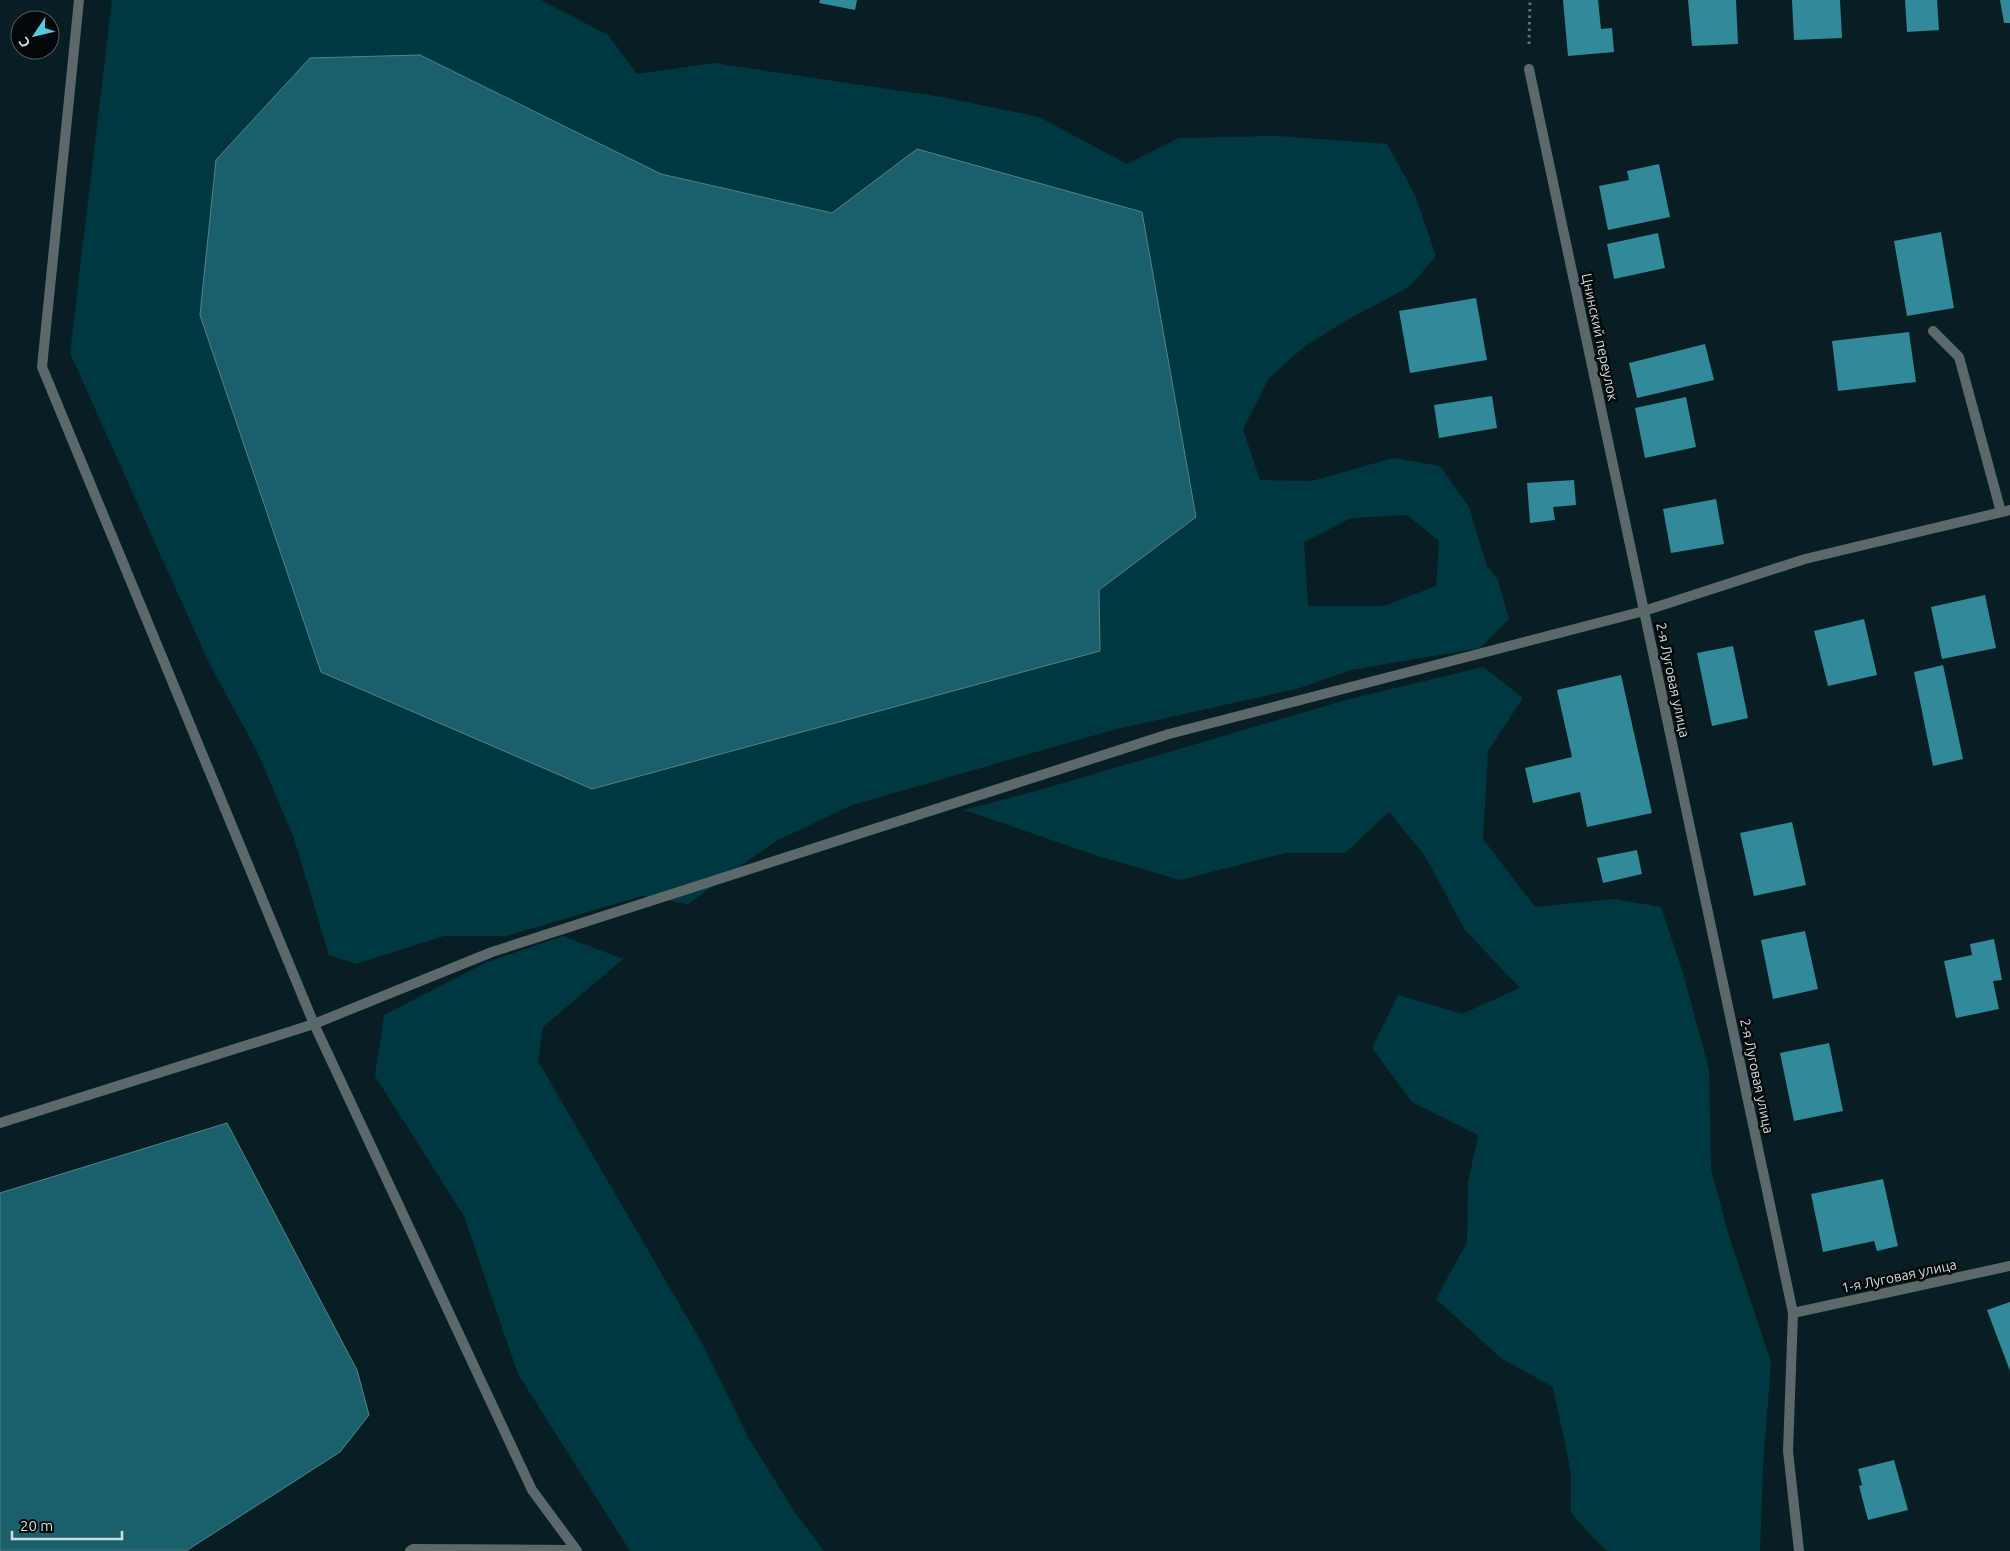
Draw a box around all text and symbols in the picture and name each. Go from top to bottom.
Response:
north arrow [10,10,60,60]
text: С [15,34,33,51]
street label: Цнинский переулок [1579,272,1621,402]
street label: 2-я Луговая улица [1653,621,1693,739]
street label: 2-я Луговая улица [1737,1017,1777,1135]
street label: 1-я Луговая улица [1840,1256,1958,1296]
scale bar [12,1508,122,1540]
text: 20 m [20,1517,53,1534]

